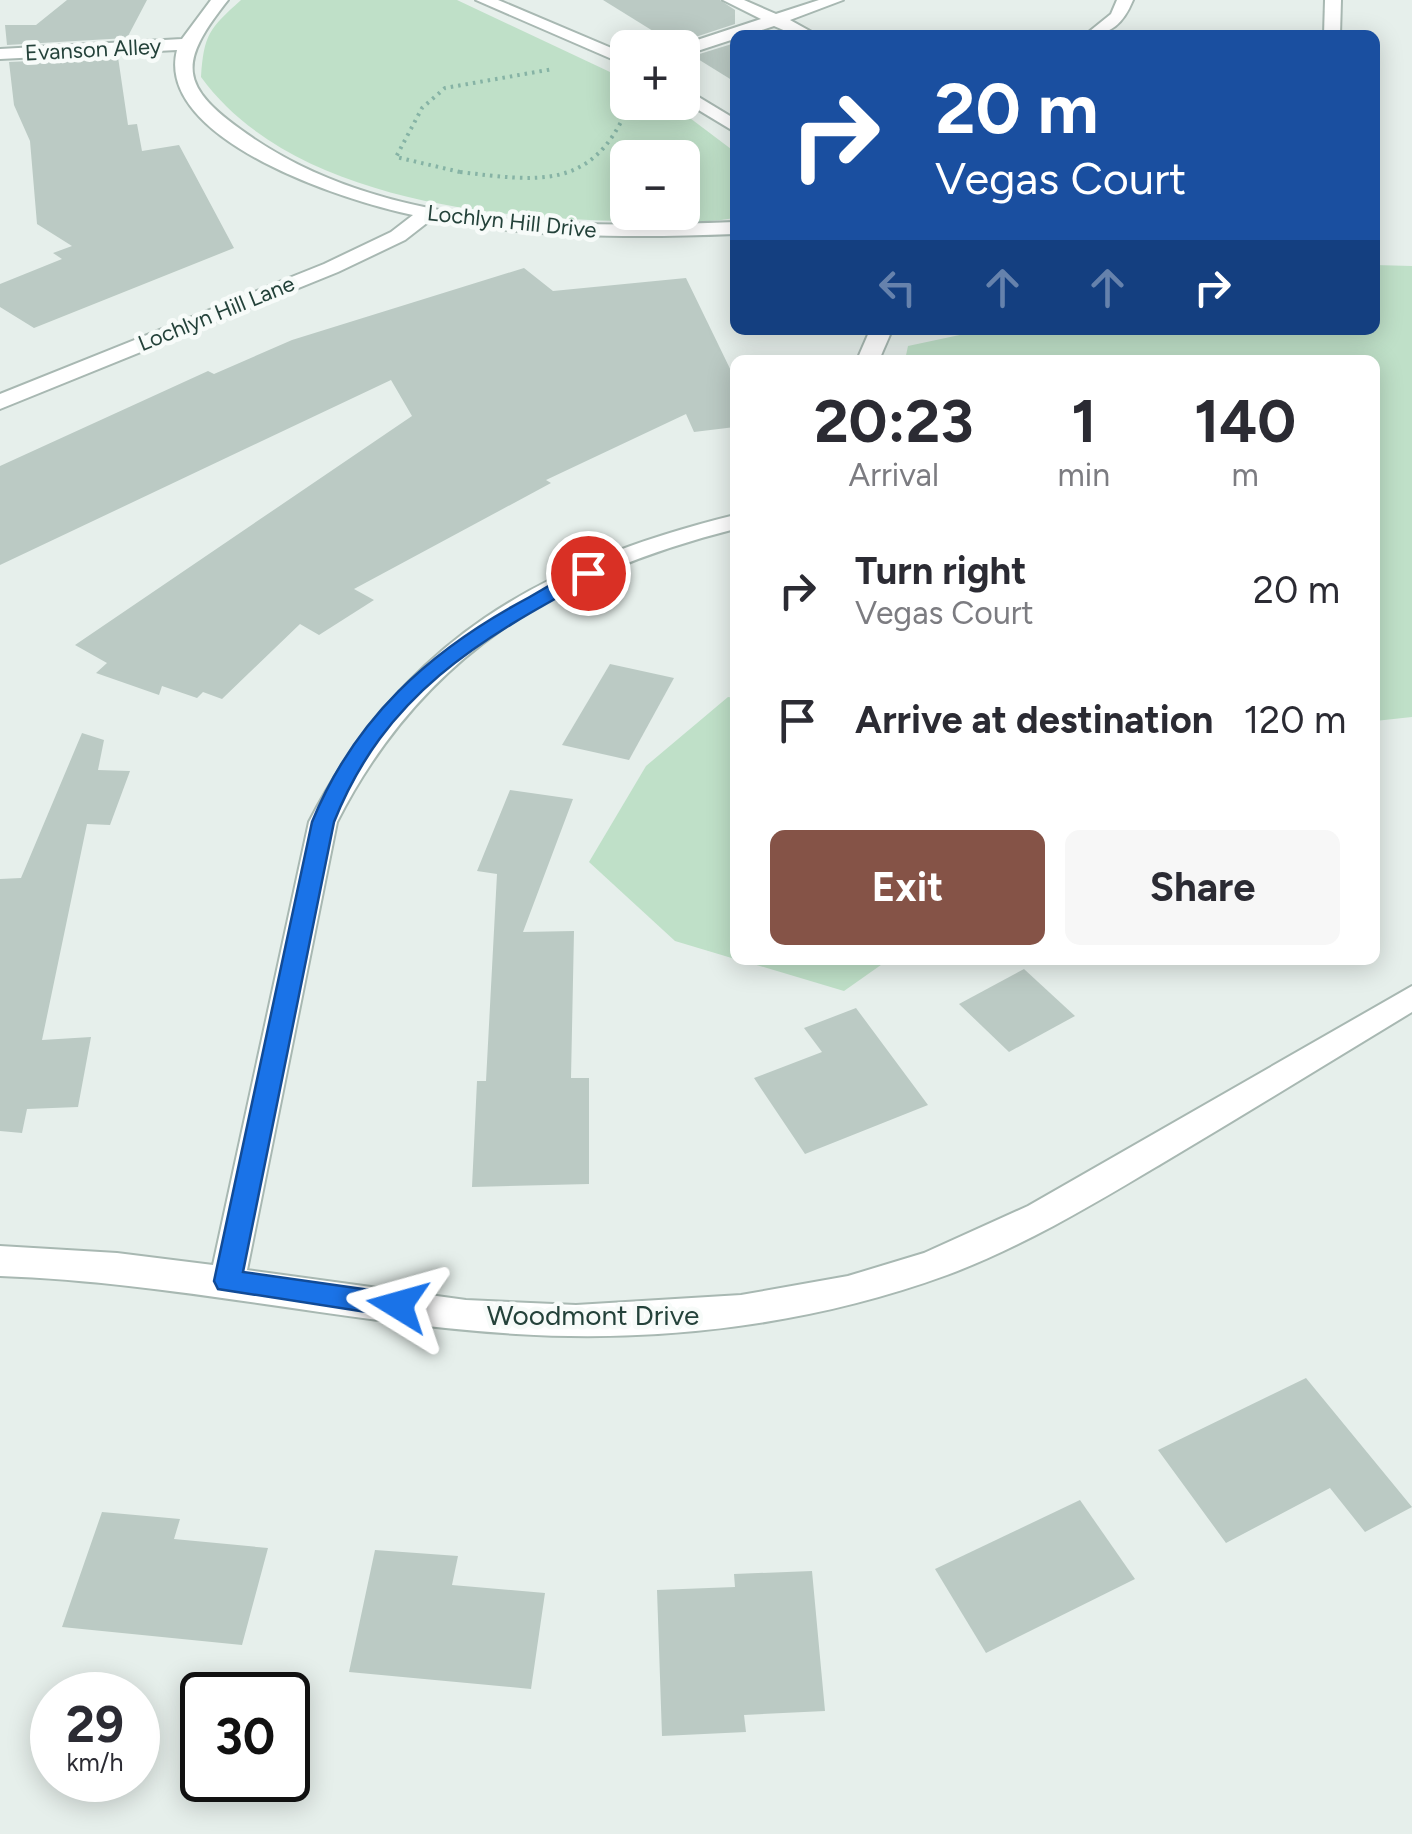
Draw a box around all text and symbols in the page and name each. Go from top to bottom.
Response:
map controls [610,30,700,230]
button: + [610,30,700,120]
street label: Evanson Alley [24,32,162,67]
text: 20 m [935,66,1099,151]
icon: right [770,70,900,200]
button: − [610,140,700,230]
text: Vegas Court [935,151,1186,205]
street label: Lochlyn Hill Drive [426,199,598,244]
icon: left [870,260,925,315]
icon: ahead [975,260,1030,315]
icon: ahead [1080,260,1135,315]
icon: right [1185,260,1240,315]
street label: Lochlyn Hill Lane [134,270,298,357]
text: 20:23 [814,385,974,457]
text: 1 [1071,385,1096,457]
text: 140 [1194,385,1296,457]
text: Arrival [849,456,939,494]
text: min [1058,456,1110,494]
text: m [1231,456,1259,494]
pin [546,531,631,616]
icon: arrive [561,546,616,601]
text: Turn right [855,548,1027,594]
icon: right [770,563,825,618]
text: 20 m [1253,567,1340,613]
text: Vegas Court [855,594,1034,632]
icon: arrive [770,693,825,748]
text: Arrive at destination [855,697,1213,743]
text: 120 m [1243,697,1346,743]
button: Exit [770,830,1045,945]
button: Share [1065,830,1340,945]
position arrow [346,1253,450,1357]
street label: Woodmont Drive [487,1298,699,1332]
speed limit sign: 30 [180,1672,310,1802]
text: 29 [66,1694,124,1755]
text: km/h [66,1747,124,1777]

